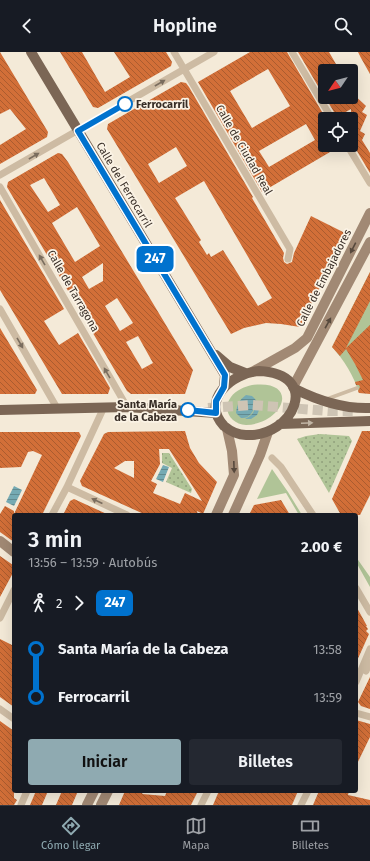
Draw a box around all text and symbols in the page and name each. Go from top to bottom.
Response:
icon: back [16,15,38,37]
text: Hopline [153,15,217,37]
icon: search [332,15,354,37]
north arrow [318,64,358,104]
map controls [318,64,358,152]
one-way arrow [154,80,166,87]
marker: Ferrocarril [117,96,133,112]
place label: Ferrocarril [136,98,189,111]
street label: Calle de Ciudad Real [213,103,275,197]
button: locate [318,112,358,152]
street label: Calle del Ferrocarril [93,140,155,230]
one-way arrow [28,152,40,159]
street label: Calle de Embajadores [294,227,354,329]
one-way arrow [349,242,356,254]
line badge: 247 [132,246,178,272]
street label: Calle de Tarragona [44,248,102,334]
text: 247 [145,250,165,267]
one-way arrow [39,254,46,266]
one-way arrow [324,317,331,329]
one-way arrow [16,337,23,349]
one-way arrow [104,367,111,379]
place label: Santa María de la Cabeza [114,398,177,424]
marker: Santa María de la Cabeza [180,402,196,418]
one-way arrow [301,419,313,426]
one-way arrow [231,461,237,474]
one-way arrow [91,498,103,504]
text: 3 min [28,526,82,553]
text: 2.00 € [301,538,342,556]
text: 13:56 – 13:59 · Autobús [28,555,157,570]
icon: walk [28,592,50,614]
icon: forward [68,592,90,614]
text: 247 [104,594,125,611]
text: 2 [56,596,62,611]
text: Santa María de la Cabeza [58,640,229,658]
text: 13:58 [313,642,342,657]
text: Ferrocarril [58,688,129,706]
text: 13:59 [314,690,342,705]
button: Iniciar [28,739,181,785]
button: Billetes [189,739,342,785]
tab: Cómo llegar [41,815,100,852]
tab: Mapa [183,815,210,852]
tab: Billetes [292,815,329,852]

